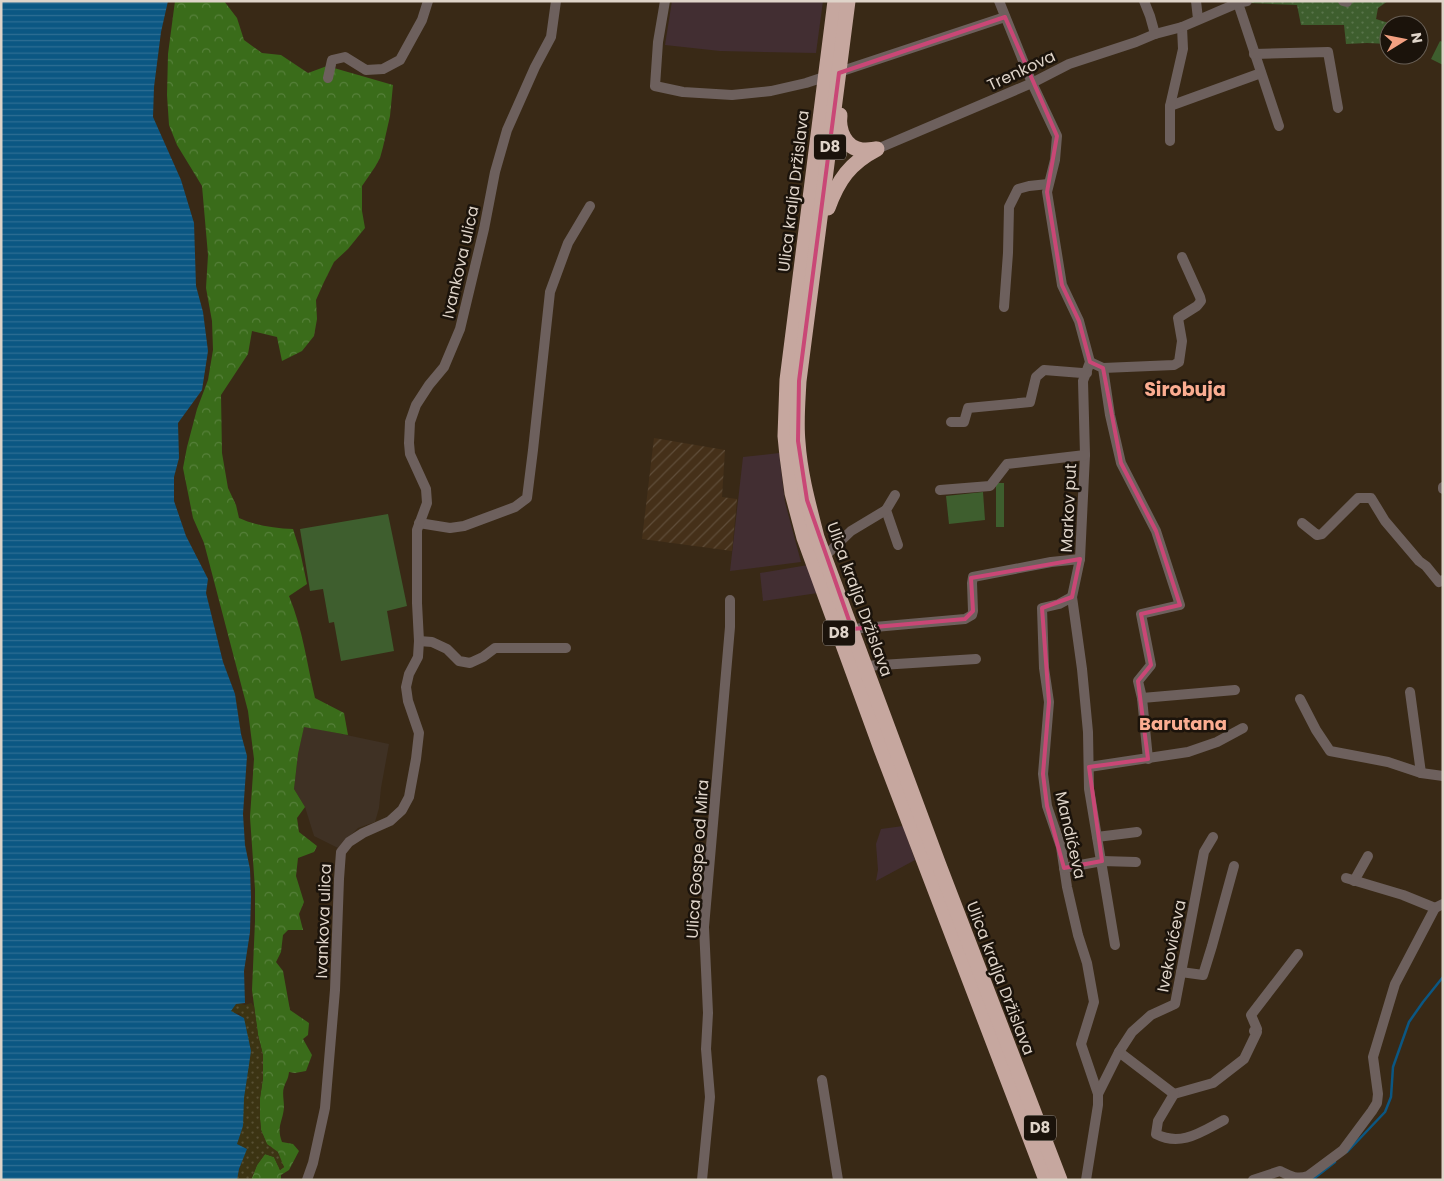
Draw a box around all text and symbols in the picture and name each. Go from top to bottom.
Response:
north arrow [1379,15,1429,65]
text: N [1406,31,1428,45]
street label: Trenkova [983,45,1059,96]
street label: Ulica kralja Držislava [772,109,815,273]
road number: D8 [814,134,846,160]
street label: Ivankova ulica [436,203,485,321]
district label: Sirobuja [1144,376,1226,403]
street label: Markov put [1055,463,1082,553]
street label: Ulica kralja Držislava [821,519,898,680]
road number: D8 [823,620,855,646]
district label: Barutana [1139,711,1227,736]
street label: Ulica Gospe od Mira [680,779,715,939]
street label: Mandićeva [1049,789,1092,881]
street label: Ivankova ulica [310,863,337,979]
street label: Ulica kralja Držislava [961,898,1040,1058]
street label: Ivekovićeva [1151,898,1192,994]
road number: D8 [1024,1116,1056,1140]

